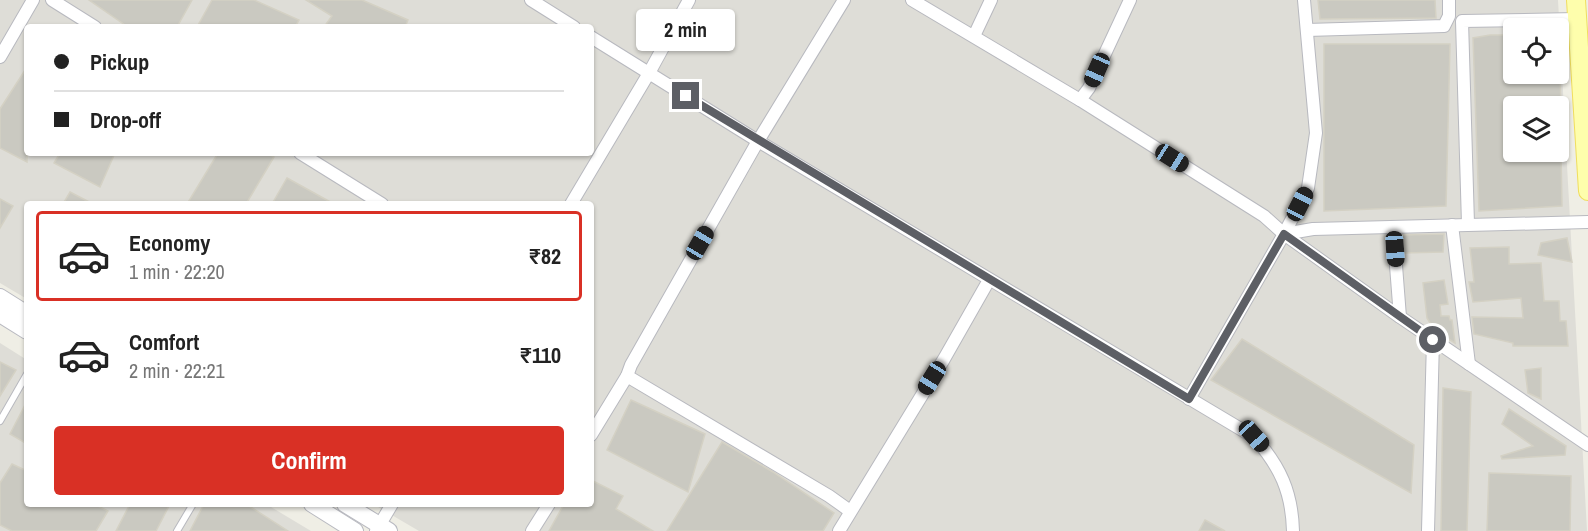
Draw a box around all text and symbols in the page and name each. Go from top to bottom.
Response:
callout: 2 min [636,9,736,51]
text: 2 min [664,16,707,43]
map controls [1503,18,1569,162]
button: locate [1503,18,1569,84]
text: Pickup [90,47,149,77]
car [1081,50,1113,90]
route end [672,82,699,109]
button: layers [1503,96,1569,162]
text: Drop-off [90,105,161,135]
car [1152,141,1192,175]
car [1284,184,1316,224]
car [683,223,717,263]
text: Economy [129,228,210,258]
icon: car [57,229,111,283]
car [1385,230,1405,268]
text: ₹82 [528,241,561,271]
text: 1 min · 22:20 [129,258,225,285]
route start [1419,326,1446,353]
text: Comfort [129,327,199,357]
icon: car [57,328,111,382]
text: ₹110 [519,340,561,370]
text: 2 min · 22:21 [129,357,225,384]
car [915,358,949,398]
car [1235,417,1273,455]
button: Confirm [54,426,564,495]

